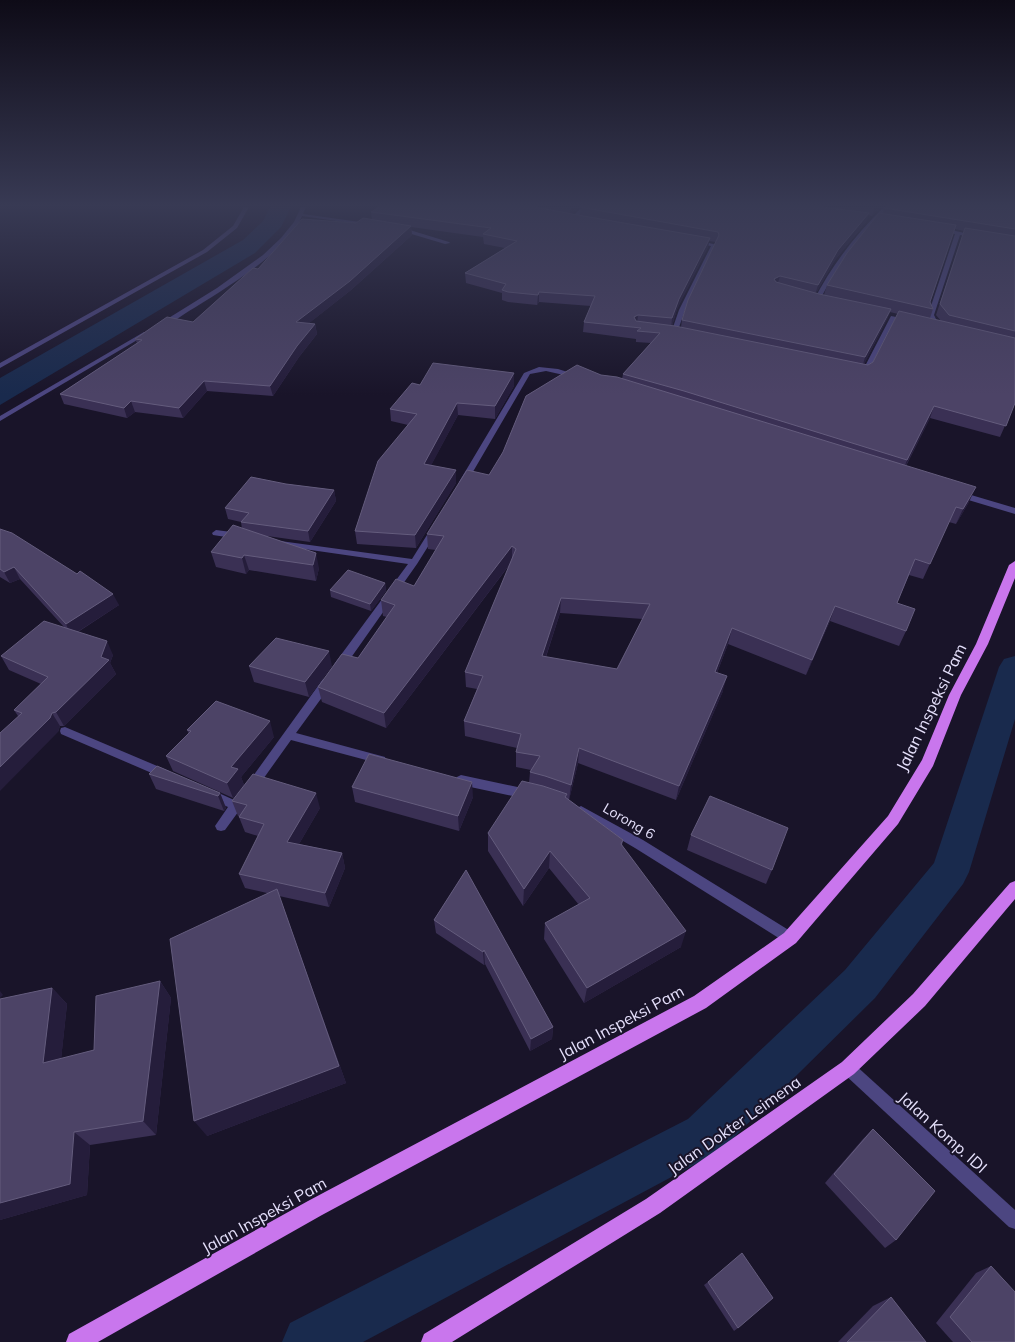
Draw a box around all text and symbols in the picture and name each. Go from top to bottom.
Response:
street label: Jalan Inspeksi Pam [891,640,971,774]
street label: Lorong 6 [600,799,658,843]
street label: Jalan Inspeksi Pam [555,980,687,1064]
street label: Jalan Dokter Leimena [664,1071,804,1179]
street label: Jalan Komp. IDI [895,1087,991,1177]
street label: Jalan Inspeksi Pam [198,1172,330,1258]

